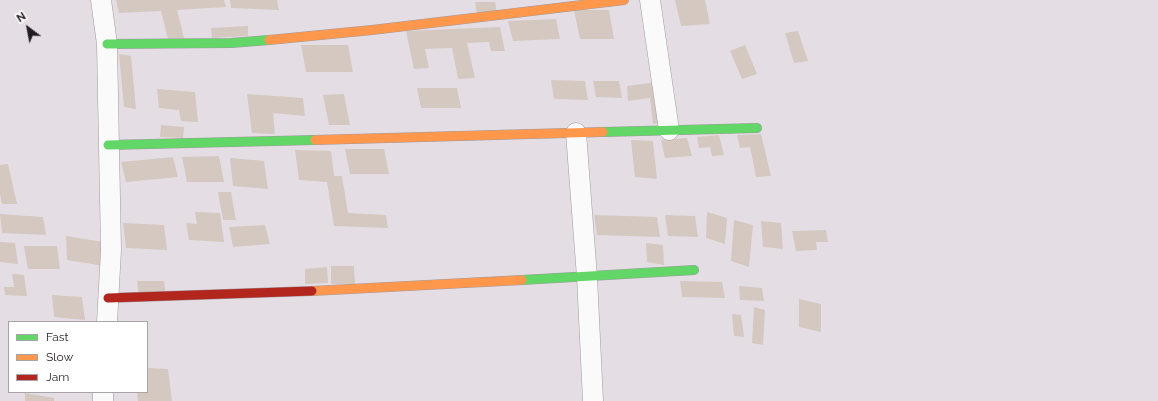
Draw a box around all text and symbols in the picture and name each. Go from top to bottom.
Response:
north arrow [8,8,48,48]
text: N [14,10,28,25]
legend [8,321,148,393]
text: Fast [46,330,69,344]
text: Slow [46,350,73,364]
text: Jam [46,370,69,384]

